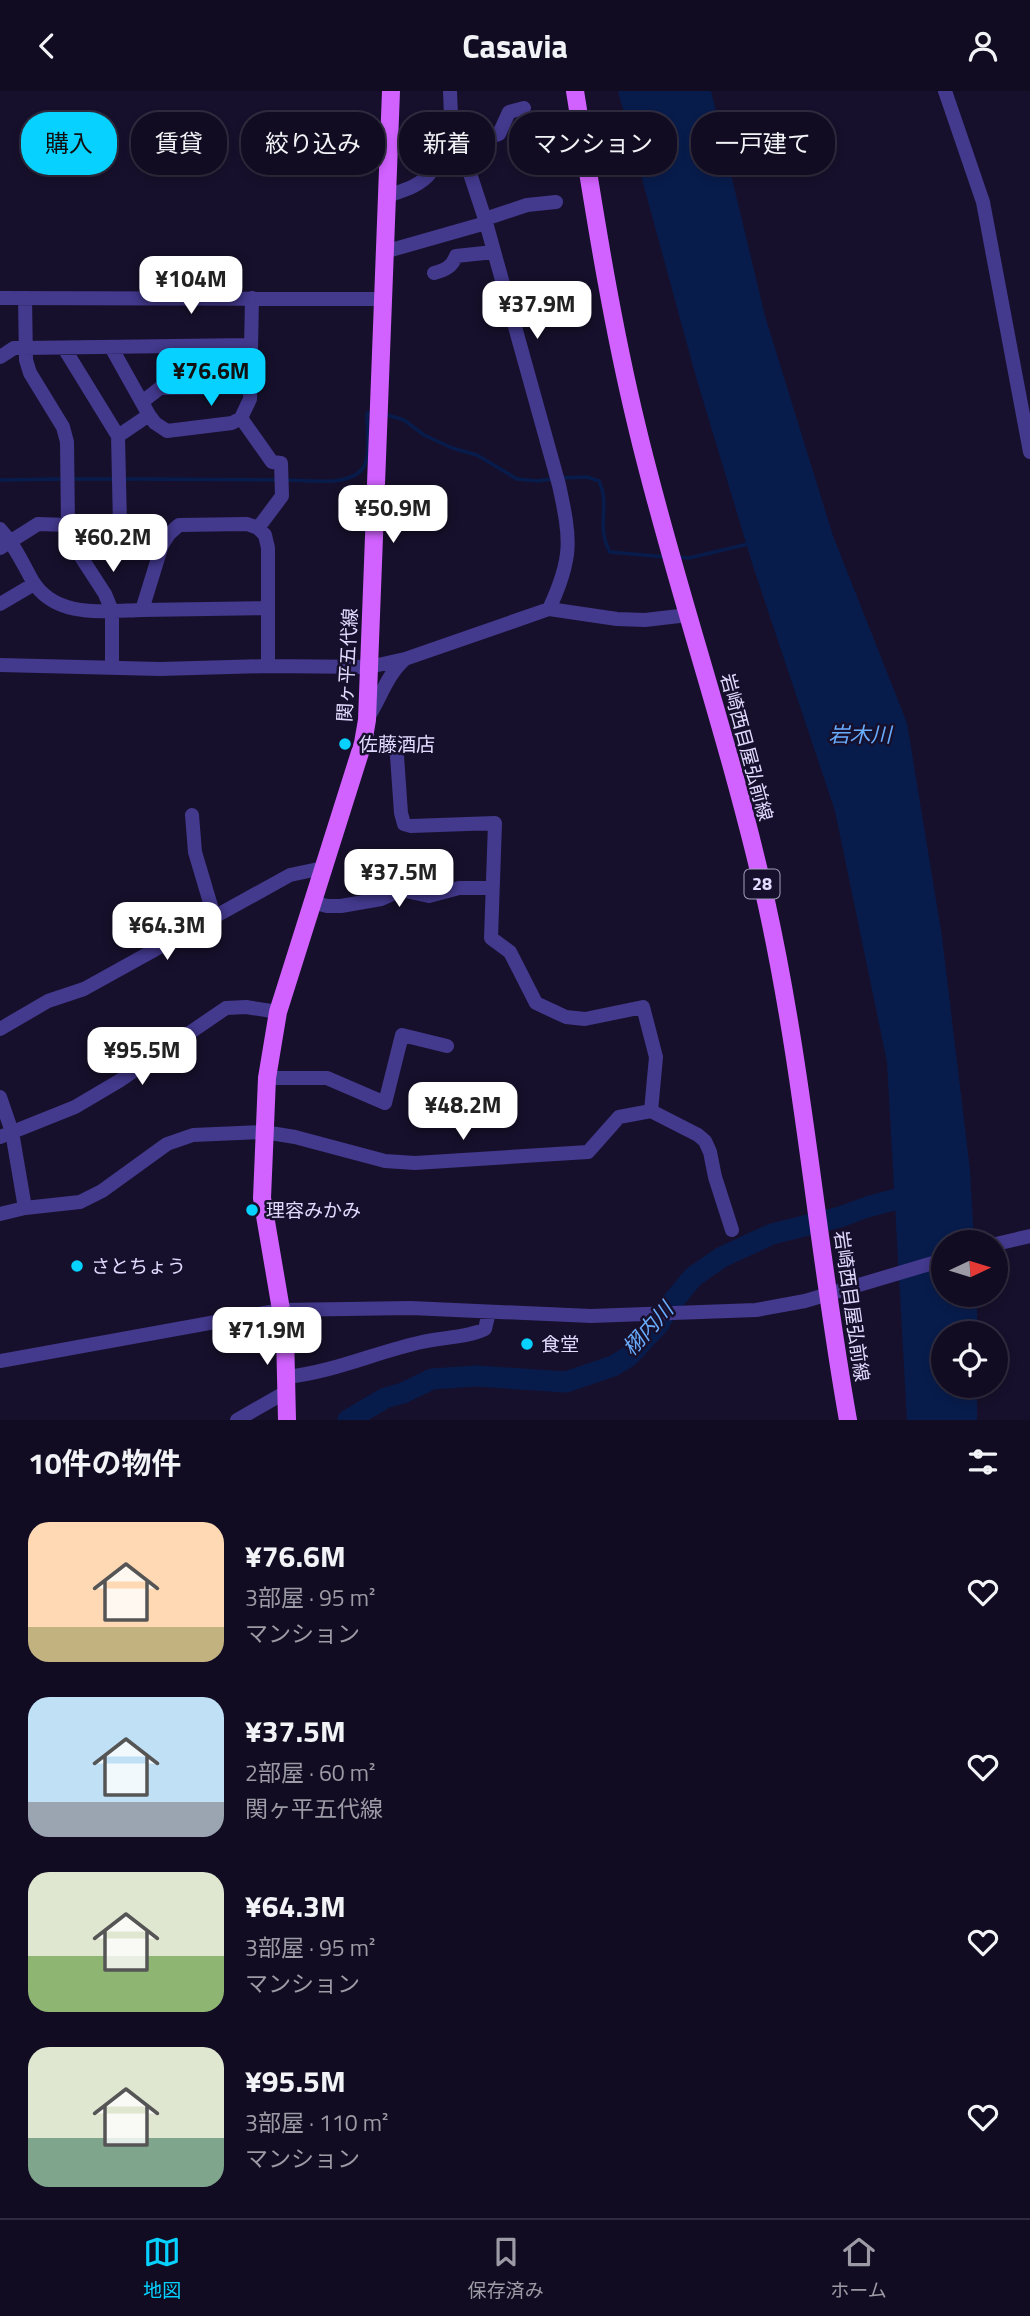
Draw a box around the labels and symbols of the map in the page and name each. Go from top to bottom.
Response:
pin: ¥104M [142,257,240,316]
pin: ¥37.9M [480,281,594,341]
pin: ¥76.6M [154,349,268,408]
pin: ¥50.9M [336,485,450,545]
pin: ¥60.2M [56,515,170,574]
street label: 関ヶ平五代線 [329,607,364,723]
street label: 岩崎西目屋弘前線 [714,670,781,824]
water label: 岩木川 [829,718,893,750]
place label: 佐藤酒店 [359,729,435,758]
marker: 佐藤酒店 [337,736,353,752]
pin: ¥37.5M [342,849,456,909]
road number: 28 [744,869,780,899]
pin: ¥64.3M [110,903,224,962]
pin: ¥95.5M [85,1027,199,1087]
pin: ¥48.2M [406,1083,520,1142]
place label: 理容みかみ [266,1195,361,1224]
marker: 理容みかみ [244,1202,260,1218]
street label: 岩崎西目屋弘前線 [828,1229,877,1383]
north arrow [931,1230,1008,1307]
place label: さとちょう [91,1251,186,1280]
marker: さとちょう [69,1258,85,1274]
water label: 栩内川 [614,1293,682,1362]
pin: ¥71.9M [210,1307,324,1367]
place label: 食堂 [541,1329,579,1358]
marker: 食堂 [519,1336,535,1352]

